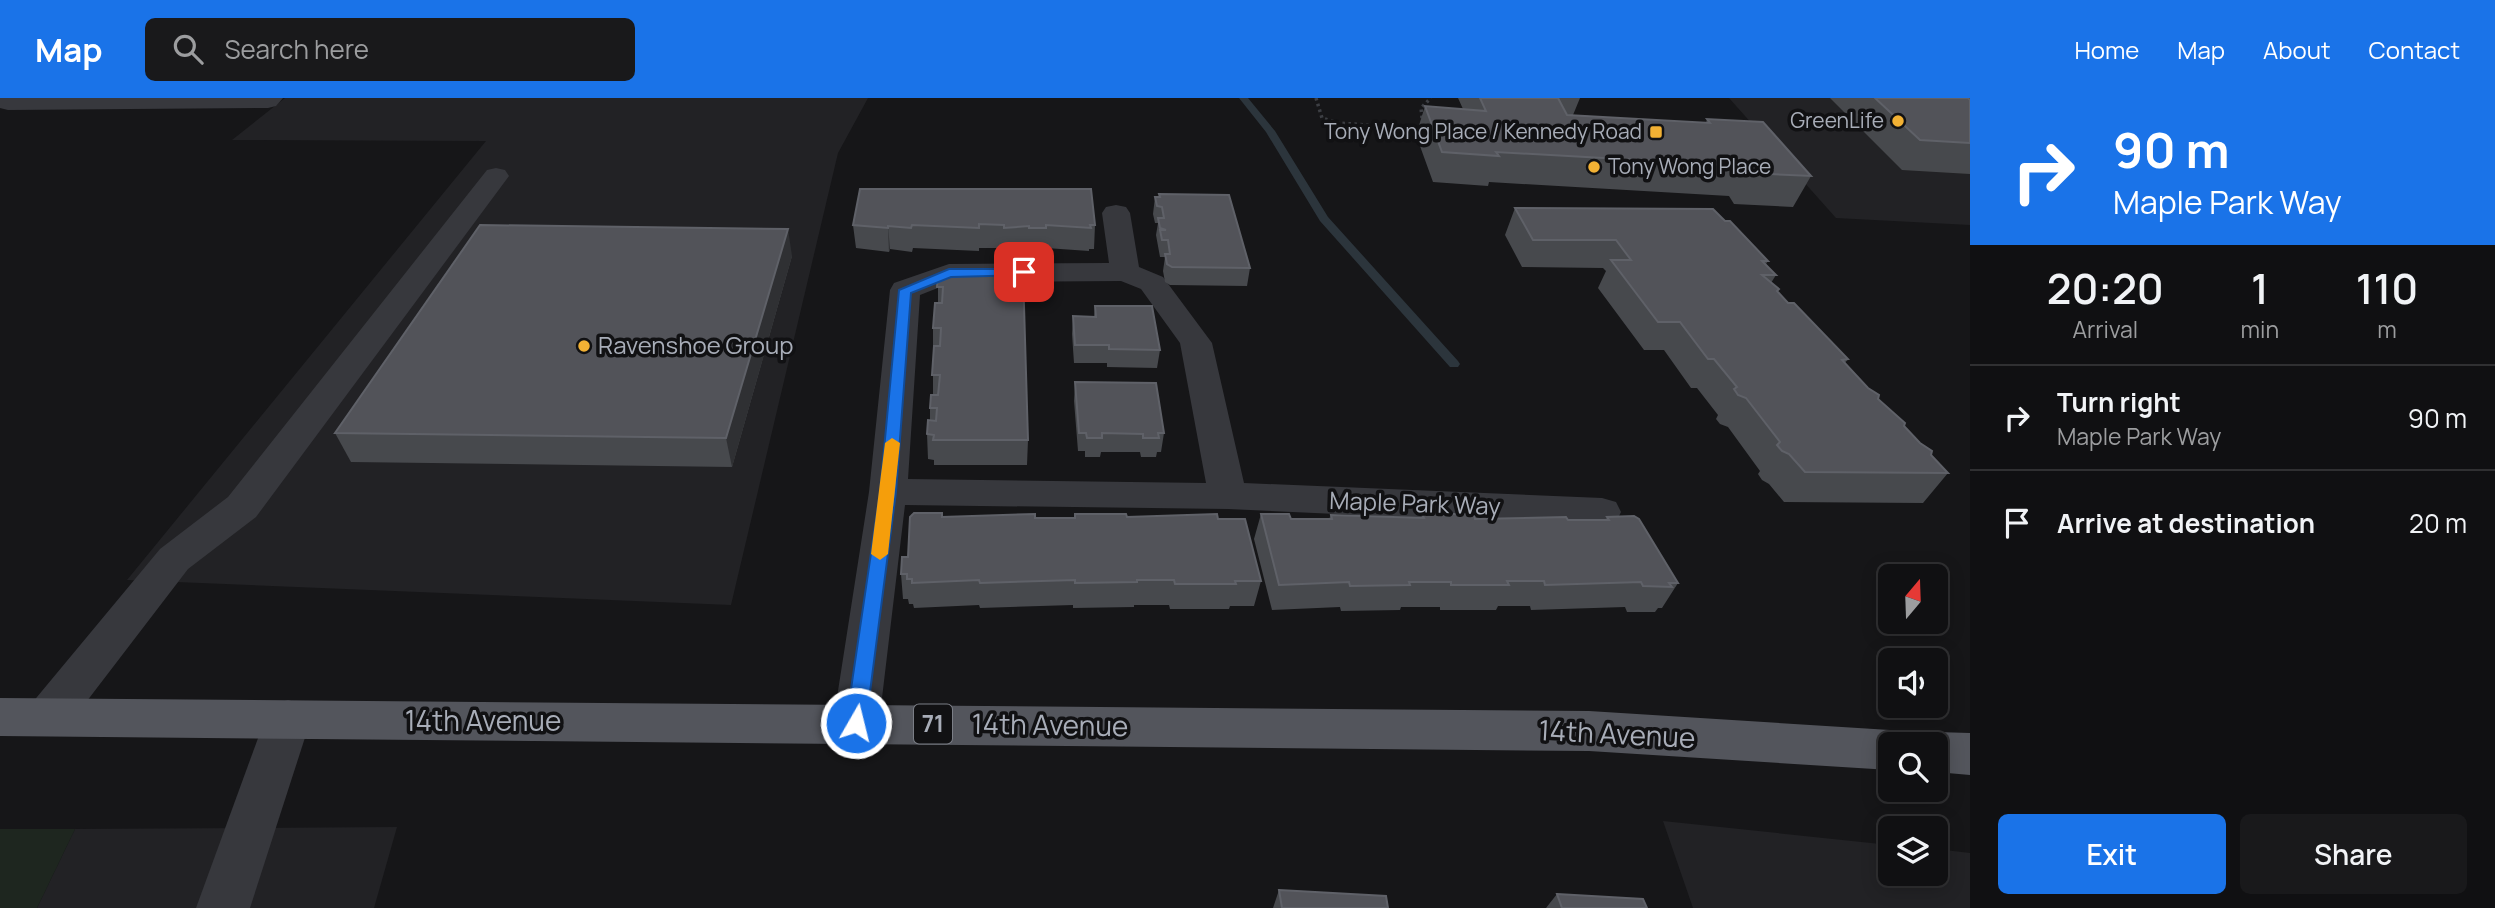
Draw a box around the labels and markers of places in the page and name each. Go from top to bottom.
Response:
place label: GreenLife [1790,106,1884,134]
marker: GreenLife [1890,113,1906,129]
place label: Tony Wong Place / Kennedy Road [1324,117,1642,145]
marker: Tony Wong Place / Kennedy Road [1648,124,1664,140]
place label: Tony Wong Place [1608,152,1771,180]
marker: Tony Wong Place [1586,159,1602,175]
pin [994,242,1054,302]
place label: Ravenshoe Group [598,328,794,361]
marker: Ravenshoe Group [576,338,592,354]

